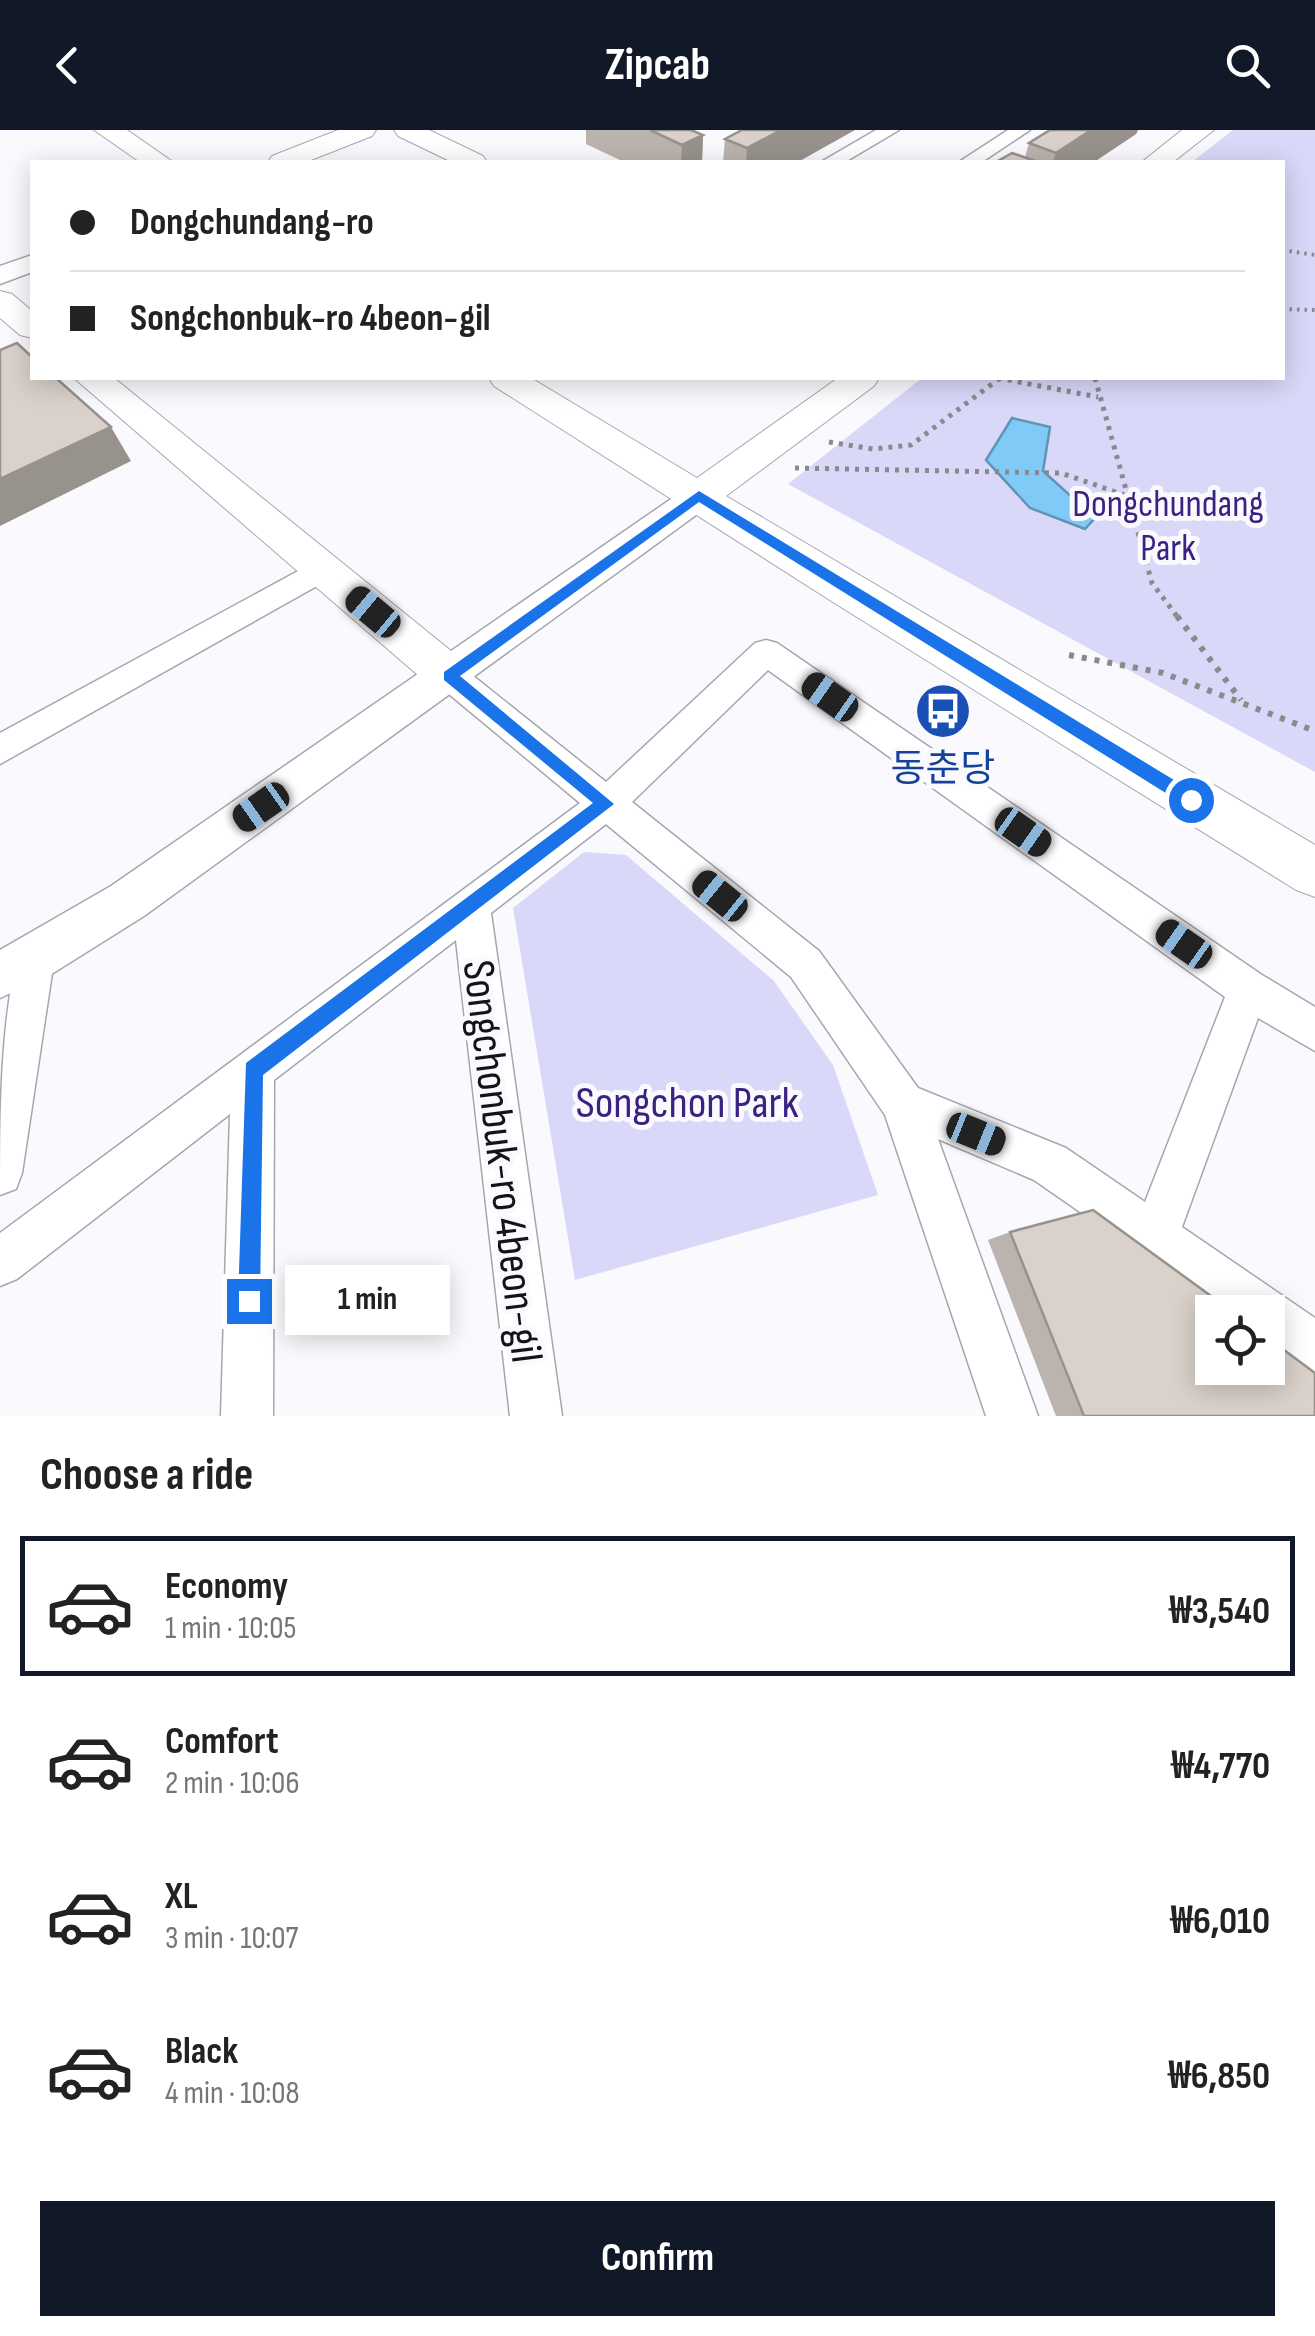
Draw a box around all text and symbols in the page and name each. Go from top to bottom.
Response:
icon: back [40,38,95,93]
text: Zipcab [605,38,710,93]
icon: search [1220,38,1275,93]
text: Dongchundang-ro [130,200,374,245]
text: Songchonbuk-ro 4beon-gil [130,296,491,341]
park label: Dongchundang Park [1072,482,1264,571]
car [340,581,406,643]
car [797,668,863,726]
bus stop icon: 동춘당 [913,681,973,741]
place label: 동춘당 [891,747,995,792]
car [228,778,294,836]
route start [1169,778,1214,823]
car [990,803,1056,861]
car [687,865,753,927]
car [1151,915,1217,973]
street label: Songchonbuk-ro 4beon-gil [450,957,553,1366]
park label: Songchon Park [575,1076,799,1131]
car [943,1109,1009,1159]
callout: 1 min [284,1266,449,1336]
route end [227,1279,272,1324]
text: 1 min [338,1280,397,1319]
map controls [1195,1295,1285,1385]
button: locate [1195,1295,1285,1385]
text: Choose a ride [40,1448,253,1503]
icon: car [45,1561,135,1651]
text: Economy [165,1564,288,1609]
text: ₩3,540 [1169,1589,1270,1634]
text: 1 min · 10:05 [165,1609,296,1648]
icon: car [45,1716,135,1806]
text: Comfort [165,1719,279,1764]
text: ₩4,770 [1171,1744,1270,1789]
text: 2 min · 10:06 [165,1764,299,1803]
icon: car [45,1871,135,1961]
text: XL [165,1874,198,1919]
text: ₩6,010 [1170,1899,1270,1944]
text: 3 min · 10:07 [165,1919,298,1958]
icon: car [45,2026,135,2116]
text: Black [165,2029,238,2074]
text: ₩6,850 [1168,2054,1270,2099]
text: 4 min · 10:08 [165,2074,300,2113]
button: Confirm [40,2201,1275,2316]

